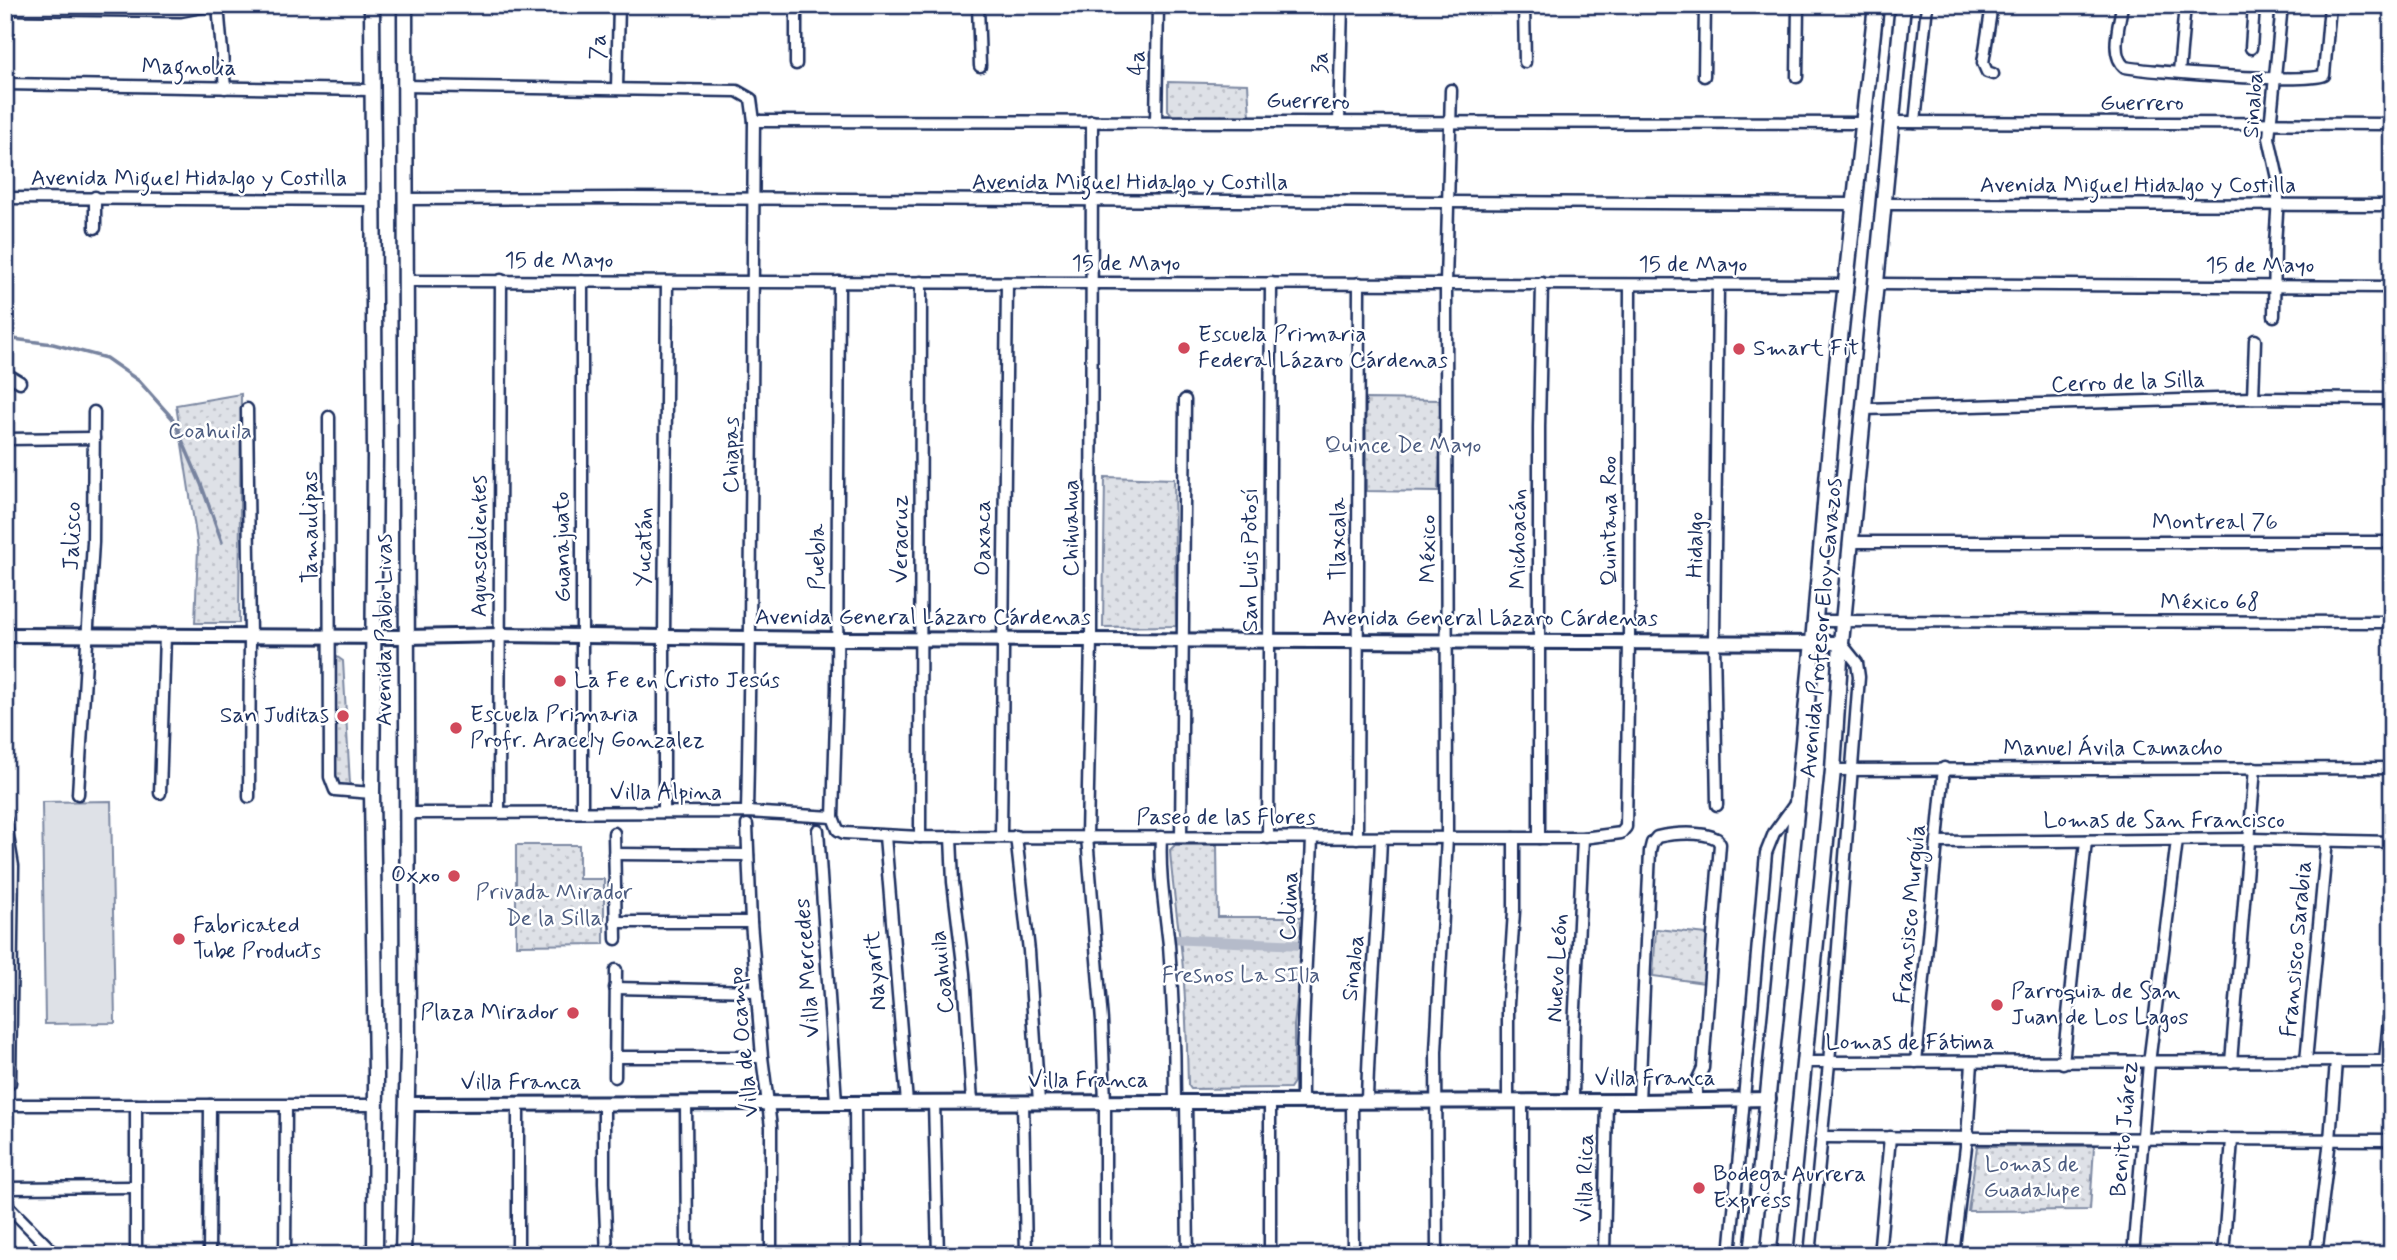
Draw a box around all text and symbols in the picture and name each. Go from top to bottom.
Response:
street label: 7a [584,34,614,60]
street label: 4a [1123,50,1153,76]
street label: Magnolia [141,52,237,86]
street label: 3a [1306,52,1336,74]
street label: Sinaloa [2237,71,2271,139]
street label: Guerrero [1266,86,1350,118]
street label: Guerrero [2100,89,2184,119]
street label: Avenida Miguel Hidalgo y Costilla [31,164,347,196]
street label: Avenida Miguel Hidalgo y Costilla [972,168,1288,200]
street label: Avenida Miguel Hidalgo y Costilla [1980,171,2296,203]
street label: 15 de Mayo [505,246,614,276]
street label: 15 de Mayo [1072,249,1181,279]
street label: 15 de Mayo [1639,250,1748,280]
street label: 15 de Mayo [2206,251,2315,281]
place label: Escuela Primaria Federal Lázaro Cárdenas [1198,320,1448,376]
place label: Smart Fit [1753,334,1859,364]
marker: Escuela Primaria Federal Lázaro Cárdenas [1176,340,1192,356]
marker: Smart Fit [1731,341,1747,357]
street label: Cerro de la Silla [2050,365,2206,401]
park label: Coahuila [168,417,252,447]
street label: Chiapas [717,417,747,493]
park label: Quince De Mayo [1325,431,1482,461]
street label: Quintana Roo [1595,456,1625,586]
street label: Tamaulipas [296,471,326,583]
street label: Aguascalientes [465,475,495,617]
street label: Avenida Profesor Eloy Cavazos [1794,477,1850,779]
street label: Chihuahua [1057,479,1087,577]
street label: San Luis Potosí [1236,488,1266,632]
street label: Michoacán [1504,489,1534,589]
street label: Guanajuato [547,491,579,603]
street label: Veracruz [886,495,916,583]
street label: Tlaxcala [1324,497,1354,581]
street label: Oaxaca [969,500,999,576]
street label: Jalisco [57,501,89,571]
street label: Yucatán [629,507,661,587]
street label: Montreal 76 [2152,508,2278,538]
street label: Hidalgo [1680,511,1712,579]
street label: México [1414,515,1444,583]
street label: Puebla [803,524,833,590]
street label: Avenida Pablo Livas [370,534,400,726]
street label: México 68 [2160,588,2260,618]
street label: Avenida General Lázaro Cárdenas [755,603,1091,633]
street label: Avenida General Lázaro Cárdenas [1322,604,1658,634]
place label: La Fe en Cristo Jesús [574,666,780,696]
marker: La Fe en Cristo Jesús [552,673,568,689]
place label: Escuela Primaria Profr. Aracely Gonzalez [470,700,705,756]
place label: San Juditas [220,701,329,731]
marker: San Juditas [335,708,351,724]
marker: Escuela Primaria Profr. Aracely Gonzalez [448,720,464,736]
street label: Manuel Ávila Camacho [2003,734,2223,764]
street label: Villa Alpina [610,778,722,808]
street label: Paseo de las Flores [1136,803,1316,833]
street label: Lomas de San Francisco [2043,806,2285,836]
street label: Fransisco Murguía [1888,823,1936,1005]
street label: Fransisco Sarabia [2274,859,2320,1039]
place label: Oxxo [391,861,440,891]
marker: Oxxo [446,868,462,884]
street label: Colima [1274,871,1306,941]
park label: Privada Mirador De la Silla [476,878,633,934]
street label: Villa Mercedes [788,897,828,1039]
place label: Fabricated Tube Products [193,911,321,967]
street label: Nuevo León [1540,913,1576,1023]
street label: Coahuila [924,929,962,1015]
street label: Nayarit [858,930,894,1012]
marker: Fabricated Tube Products [171,931,187,947]
street label: Sinaloa [1336,933,1372,1003]
park label: Fresnos La SIlla [1162,961,1320,991]
street label: Villa de Ocampo [721,965,767,1119]
place label: Parroquia de San Juan de Los Lagos [2011,977,2189,1033]
marker: Parroquia de San Juan de Los Lagos [1989,997,2005,1013]
place label: Plaza Mirador [420,998,559,1028]
marker: Plaza Mirador [565,1005,581,1021]
street label: Lomas de Fátima [1826,1028,1994,1058]
street label: Benito Juárez [2104,1060,2146,1198]
street label: Villa Franca [1594,1064,1716,1094]
street label: Villa Franca [1027,1066,1149,1096]
street label: Villa Franca [460,1068,582,1098]
street label: Villa Rica [1570,1133,1602,1223]
park label: Lomas de Guadalupe [1984,1150,2080,1206]
place label: Bodega Aurrera Express [1713,1160,1866,1216]
marker: Bodega Aurrera Express [1691,1180,1707,1196]

